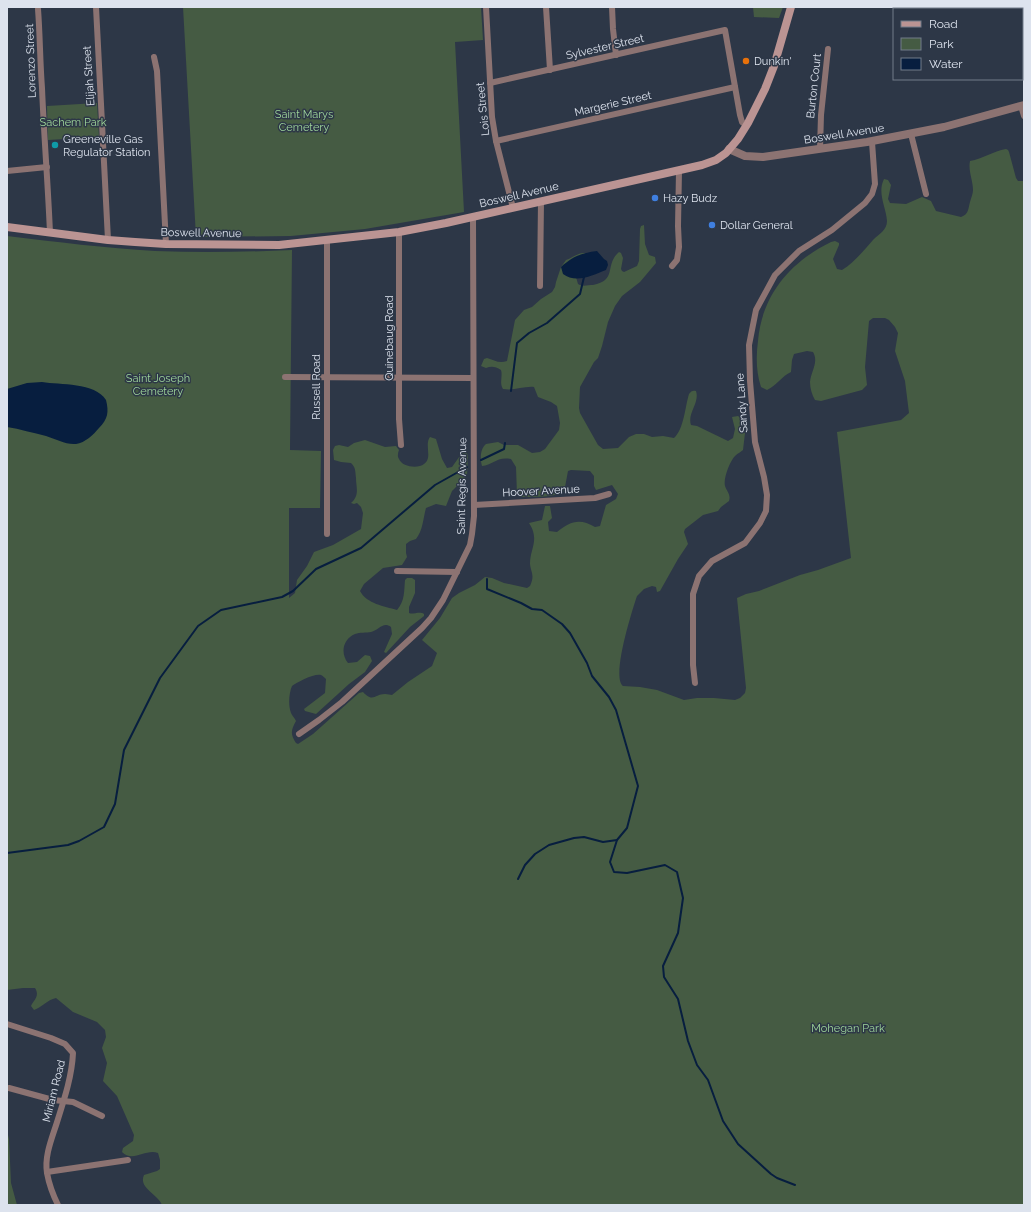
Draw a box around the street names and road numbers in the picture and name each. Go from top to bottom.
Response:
street label: Lorenzo Street [23,23,39,98]
street label: Sylvester Street [565,32,646,62]
street label: Elijah Street [80,45,98,107]
street label: Burton Court [804,53,824,119]
street label: Lois Street [474,81,492,136]
street label: Margerie Street [573,89,653,119]
street label: Boswell Avenue [803,121,886,147]
street label: Boswell Avenue [478,179,560,210]
street label: Boswell Avenue [160,226,242,240]
street label: Quinebaug Road [383,295,396,381]
street label: Russell Road [310,354,323,420]
street label: Sandy Lane [733,372,751,433]
street label: Saint Regis Avenue [455,437,469,535]
street label: Hoover Avenue [502,482,581,500]
street label: Miriam Road [40,1058,68,1123]

